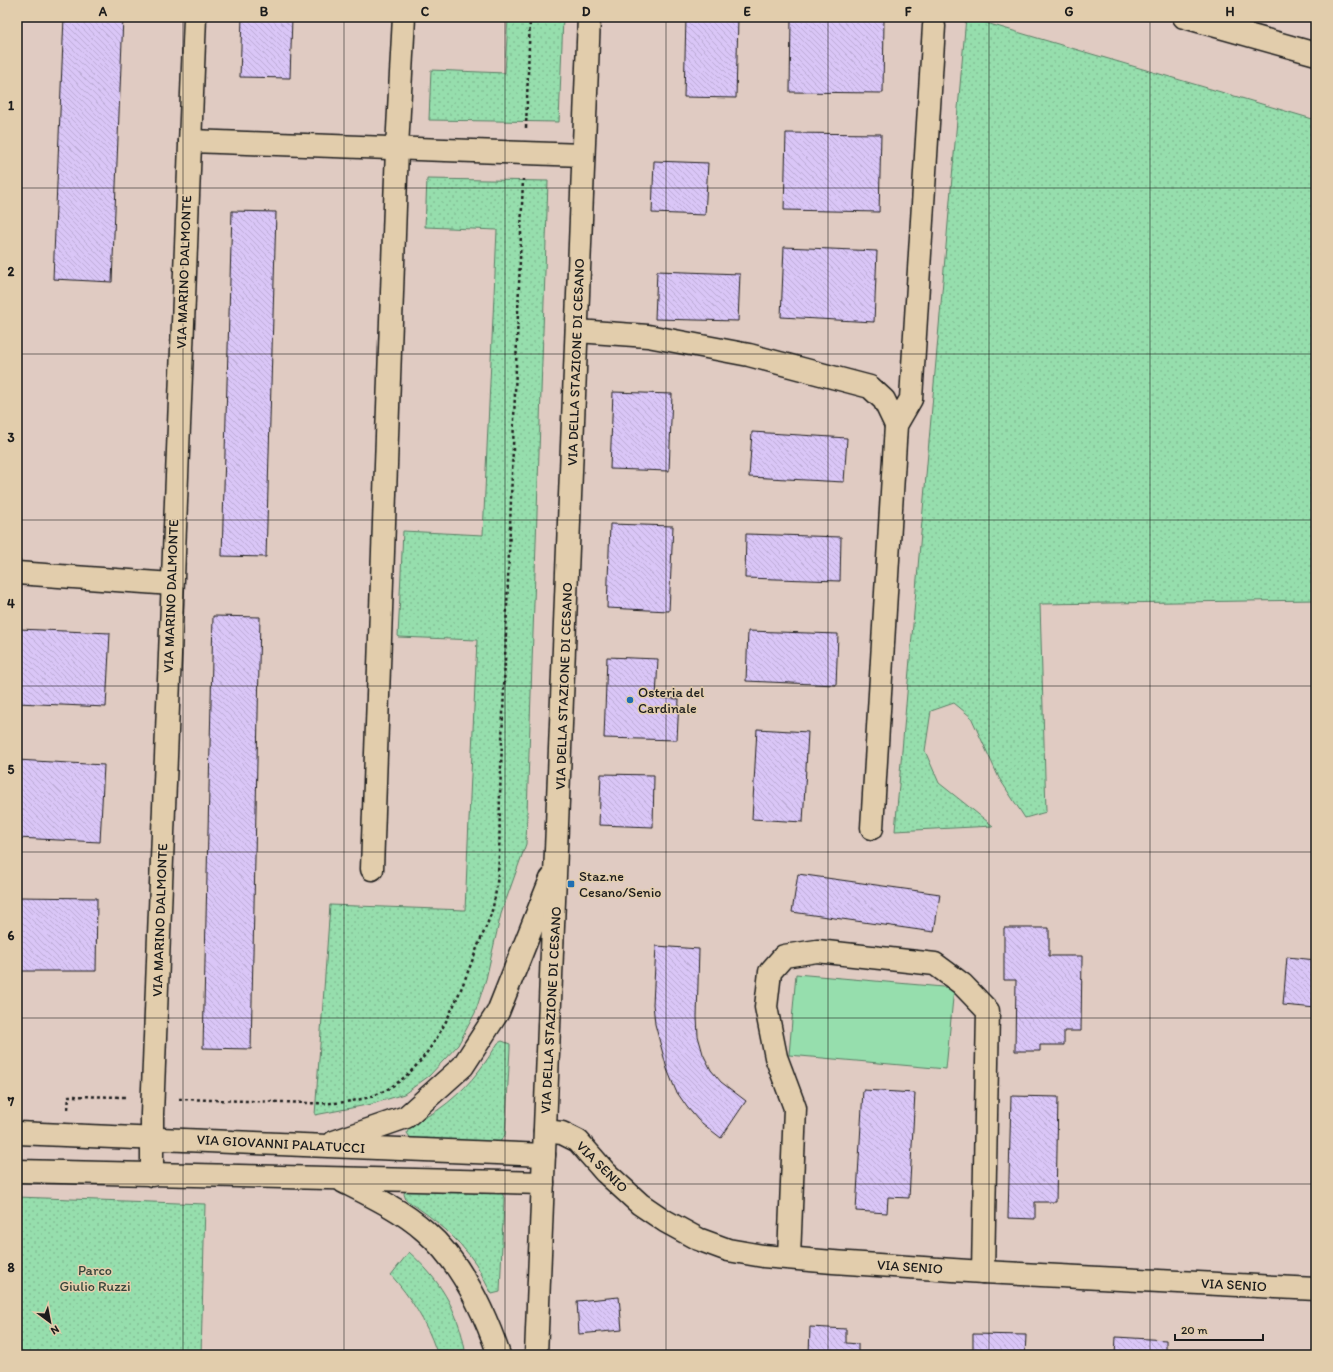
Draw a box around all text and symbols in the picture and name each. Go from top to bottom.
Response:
text: A [98,4,108,19]
text: B [260,4,269,19]
text: C [421,4,430,19]
text: D [582,4,591,19]
text: E [743,4,751,19]
text: F [905,4,912,19]
text: G [1065,4,1074,19]
text: H [1226,4,1235,19]
text: 1 [8,98,14,113]
street label: VIA MARINO DALMONTE [173,195,195,349]
street label: VIA DELLA STAZIONE DI CESANO [564,258,588,466]
text: 2 [8,264,15,279]
text: 3 [7,430,15,445]
street label: VIA MARINO DALMONTE [160,519,182,673]
street label: VIA DELLA STAZIONE DI CESANO [552,582,576,790]
text: 4 [7,596,15,611]
place label: Osteria del Cardinale [638,684,704,717]
marker: Osteria del Cardinale [625,695,635,705]
text: 5 [8,762,15,777]
street label: VIA MARINO DALMONTE [149,843,171,997]
place label: Staz.ne Cesano/Senio [579,868,661,901]
marker: Staz.ne Cesano/Senio [566,879,576,889]
street label: VIA DELLA STAZIONE DI CESANO [537,906,565,1114]
text: 6 [8,928,15,943]
text: 7 [7,1094,15,1109]
street label: VIA GIOVANNI PALATUCCI [196,1131,366,1157]
street label: VIA SENIO [573,1138,631,1196]
street label: VIA SENIO [876,1256,944,1278]
text: 8 [7,1260,15,1275]
park label: Parco Giulio Ruzzi [59,1262,131,1295]
street label: VIA SENIO [1201,1275,1267,1295]
north arrow [30,1302,70,1342]
scale bar [1175,1316,1263,1342]
text: N [48,1323,62,1338]
text: 20 m [1181,1323,1208,1337]

